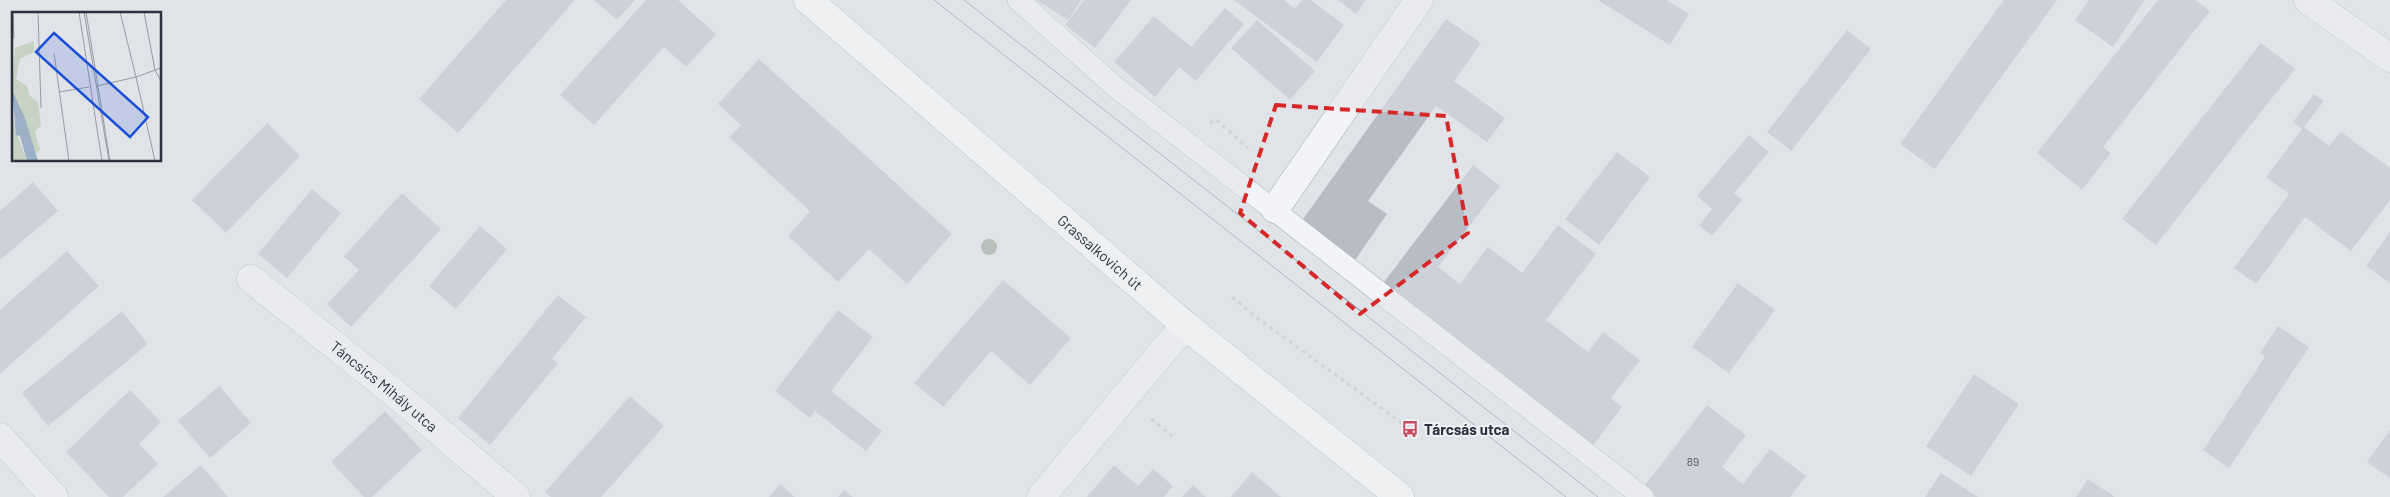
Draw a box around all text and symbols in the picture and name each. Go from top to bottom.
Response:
inset map [12,12,161,161]
street label: Grassalkovich út [1054,211,1146,294]
street label: Táncsics Mihály utca [327,337,442,435]
bus stop icon: Tárcsás utca [1400,419,1420,439]
place label: Tárcsás utca [1424,420,1510,438]
house number: 89 [1687,454,1699,468]

